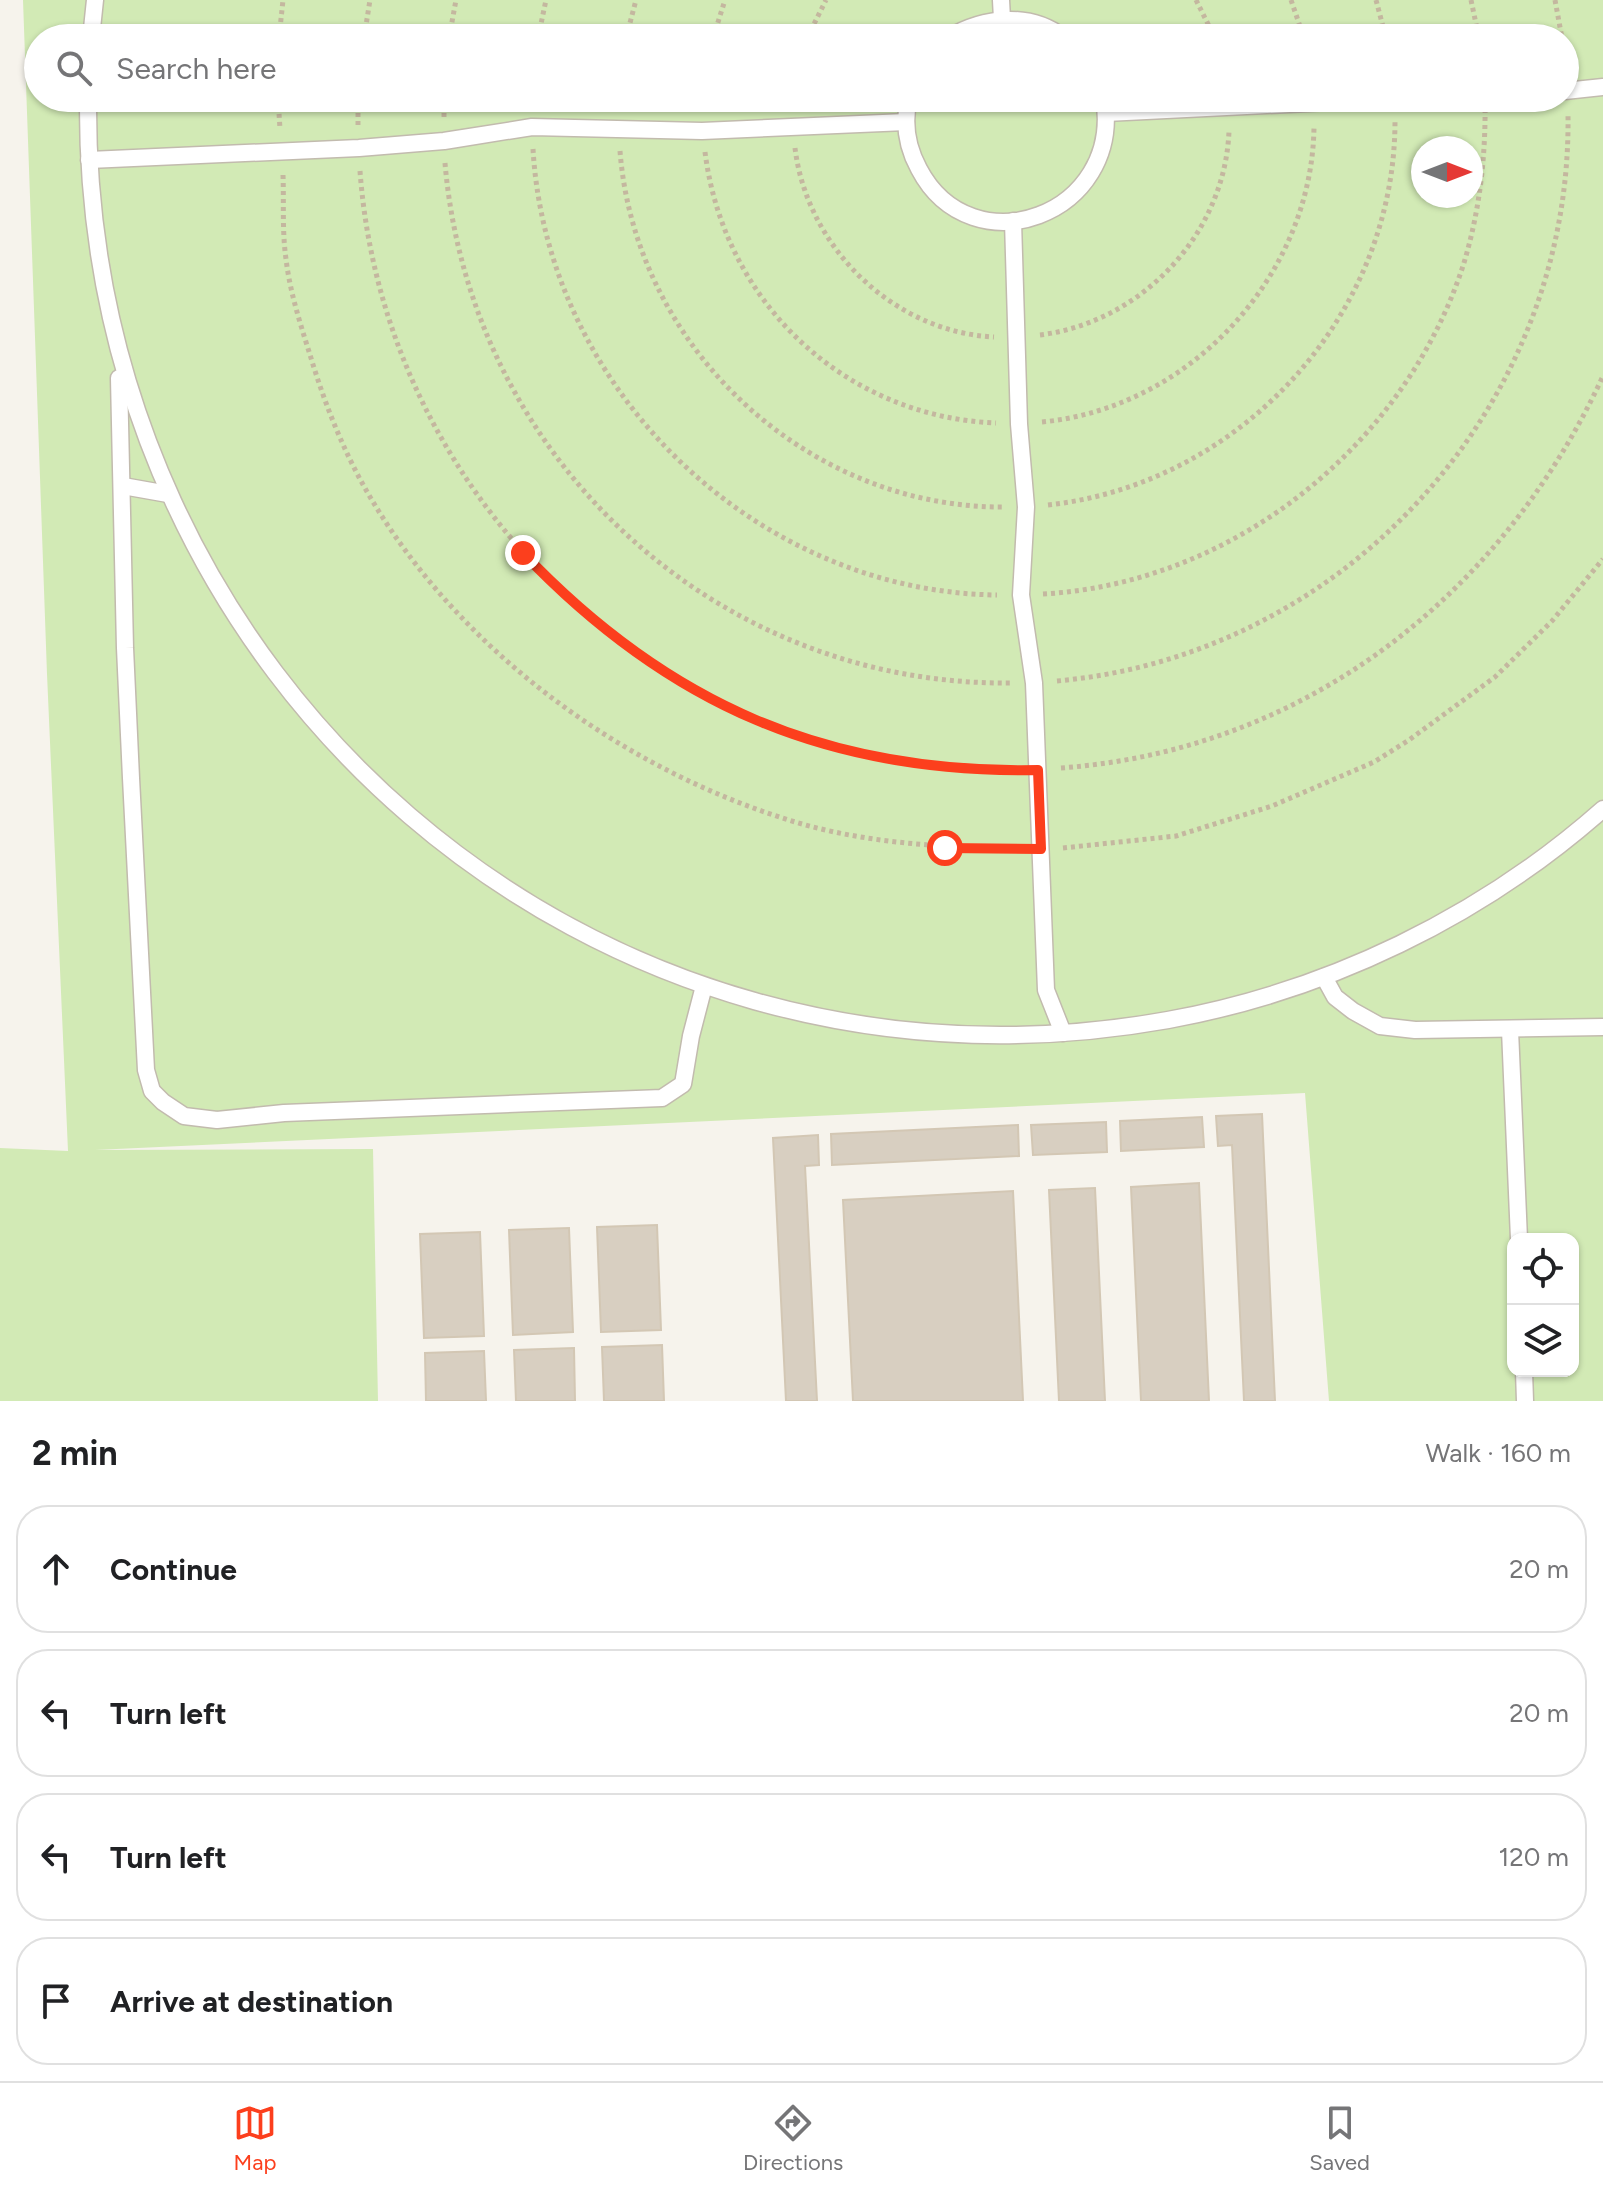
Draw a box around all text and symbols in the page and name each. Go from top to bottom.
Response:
search box [24,24,1579,112]
icon: search [52,46,96,90]
text: Search here [116,50,276,87]
north arrow [1411,136,1483,208]
route end [505,535,541,571]
route start [927,830,963,866]
map controls [1507,1233,1579,1377]
button: locate [1507,1233,1579,1305]
button: layers [1507,1305,1579,1377]
text: 2 min [32,1433,118,1474]
text: Walk · 160 m [1425,1437,1571,1469]
icon: ahead [34,1547,78,1591]
text: Continue [110,1551,237,1588]
text: 20 m [1509,1553,1569,1585]
icon: left [34,1691,78,1735]
text: Turn left [110,1695,227,1732]
text: 20 m [1509,1697,1569,1729]
icon: left [34,1835,78,1879]
text: Turn left [110,1839,227,1876]
text: 120 m [1499,1841,1569,1873]
icon: arrive [34,1979,78,2023]
text: Arrive at destination [110,1983,393,2020]
tab: Map [233,2101,277,2176]
tab: Directions [743,2101,843,2176]
tab: Saved [1309,2101,1370,2176]

